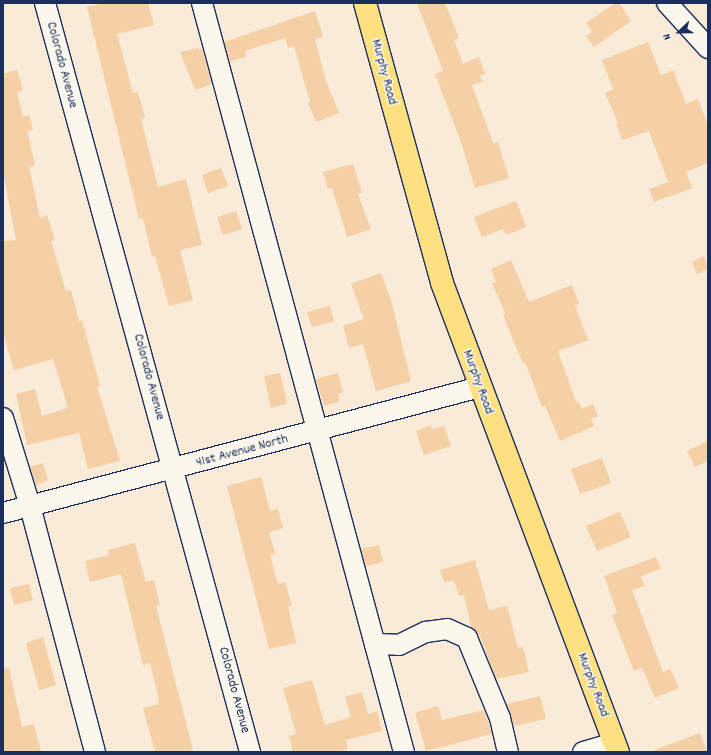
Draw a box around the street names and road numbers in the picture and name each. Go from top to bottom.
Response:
street label: Colorado Avenue [42,20,82,110]
street label: Murphy Road [367,37,401,107]
street label: Colorado Avenue [129,332,169,422]
street label: Murphy Road [459,347,497,417]
street label: 41st Avenue North [194,431,290,471]
street label: Colorado Avenue [214,645,254,735]
street label: Murphy Road [573,651,613,719]

